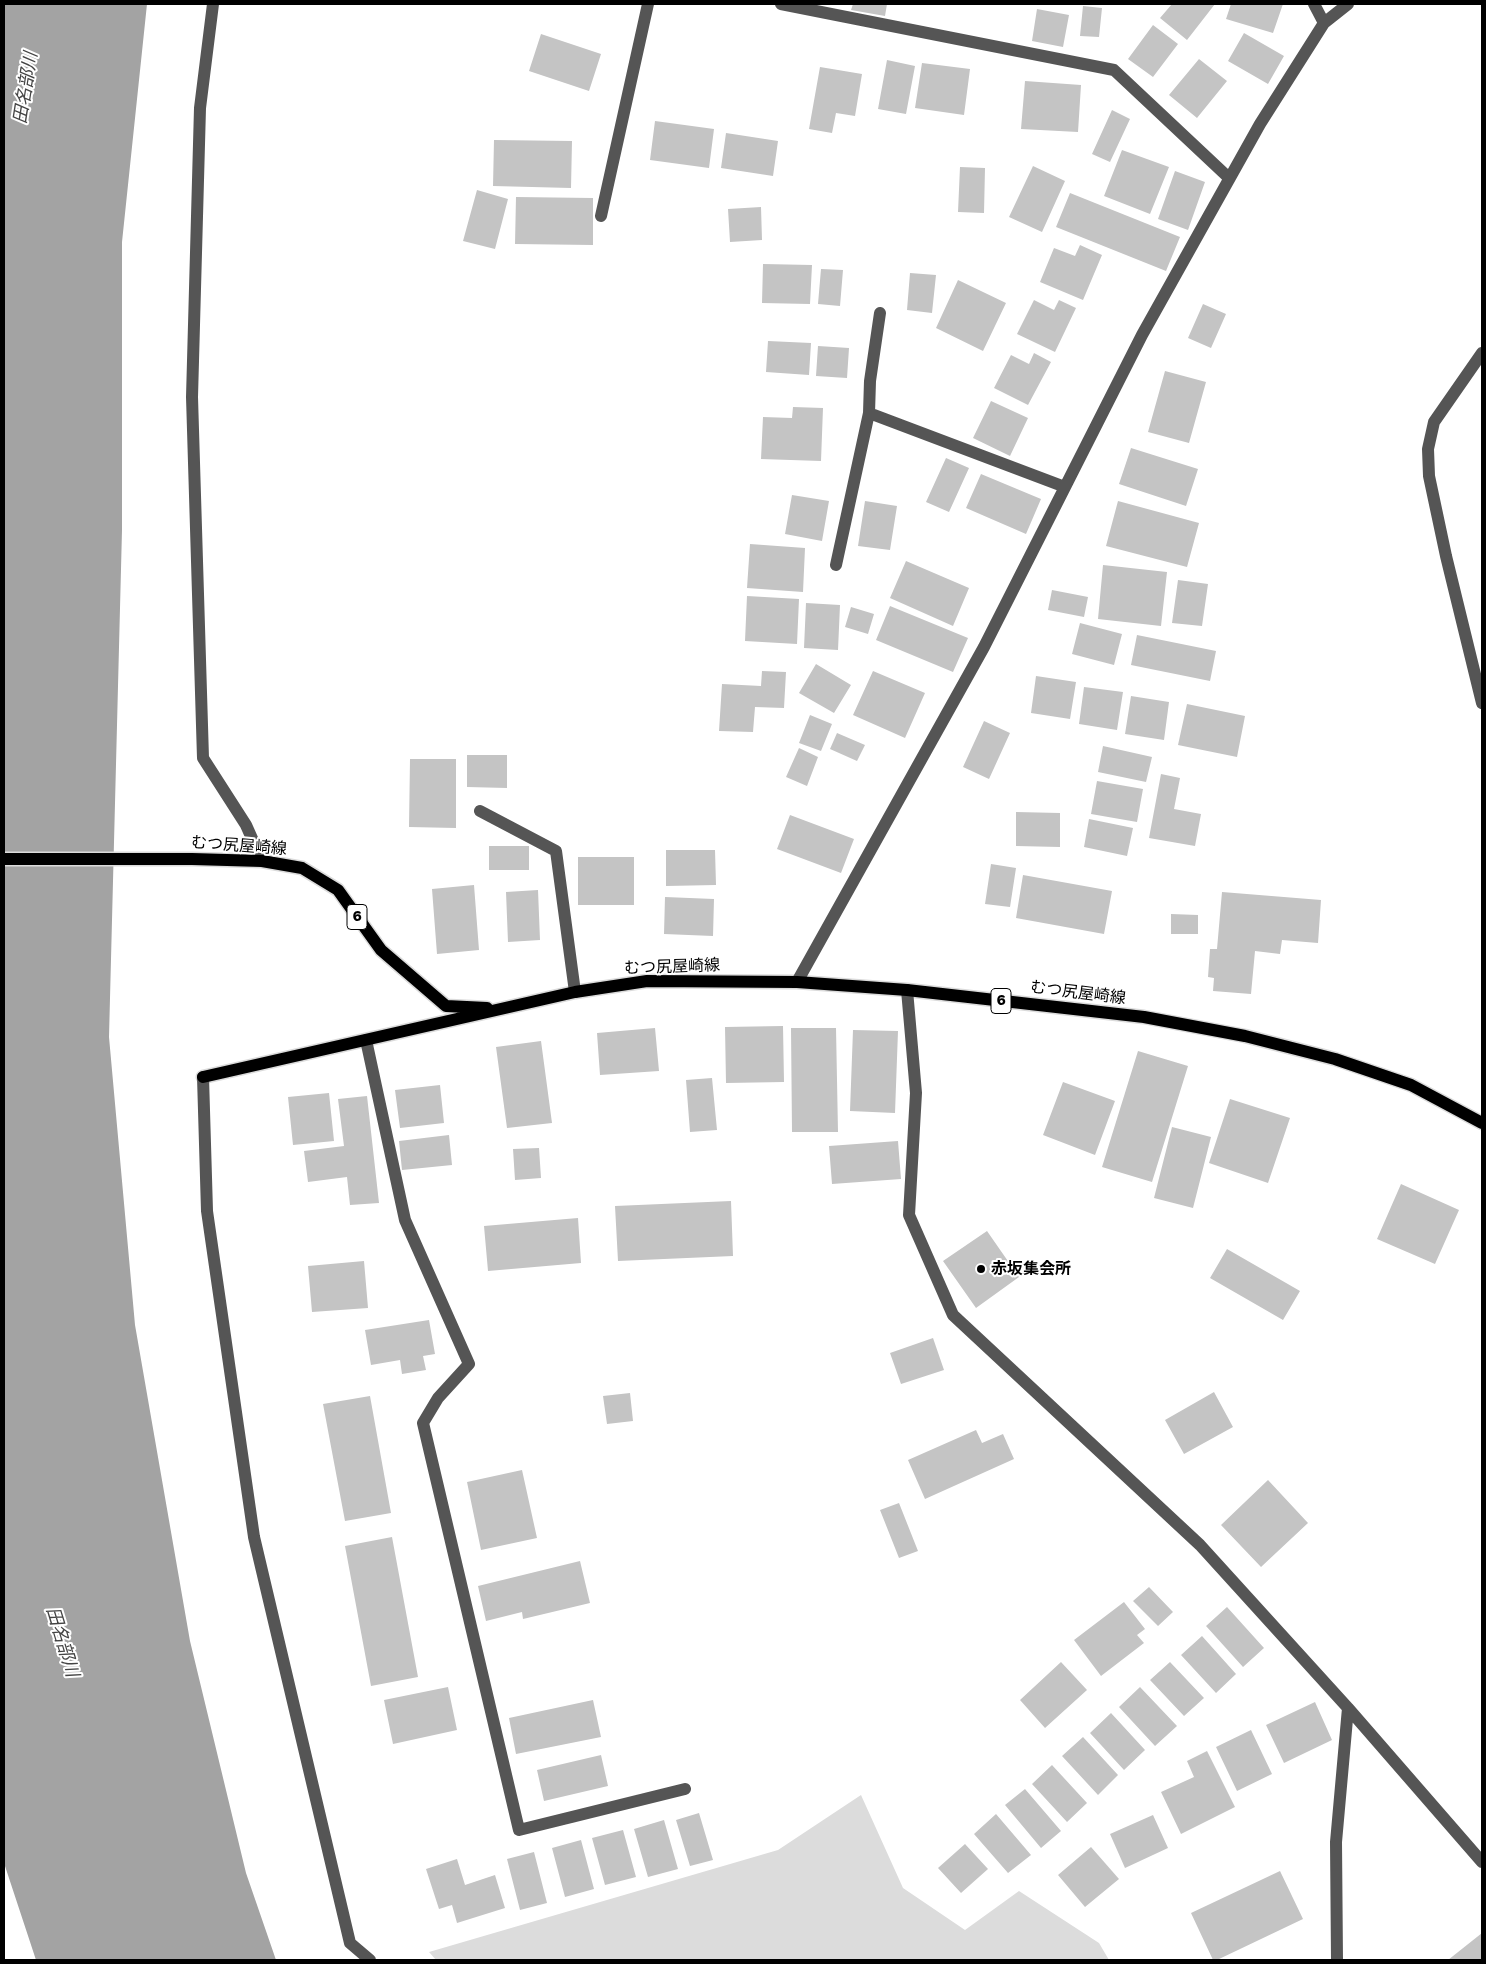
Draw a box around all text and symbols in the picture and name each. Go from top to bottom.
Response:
water label: 田名部川 [10,51,42,125]
street label: むつ尻屋崎線 [190,833,288,859]
road number: 6 [347,904,367,930]
street label: むつ尻屋崎線 [624,956,720,978]
street label: むつ尻屋崎線 [1029,978,1127,1008]
road number: 6 [991,988,1011,1014]
place label: 赤坂集会所 [991,1259,1071,1279]
marker: 赤坂集会所 [975,1263,987,1275]
water label: 田名部川 [41,1604,83,1680]

